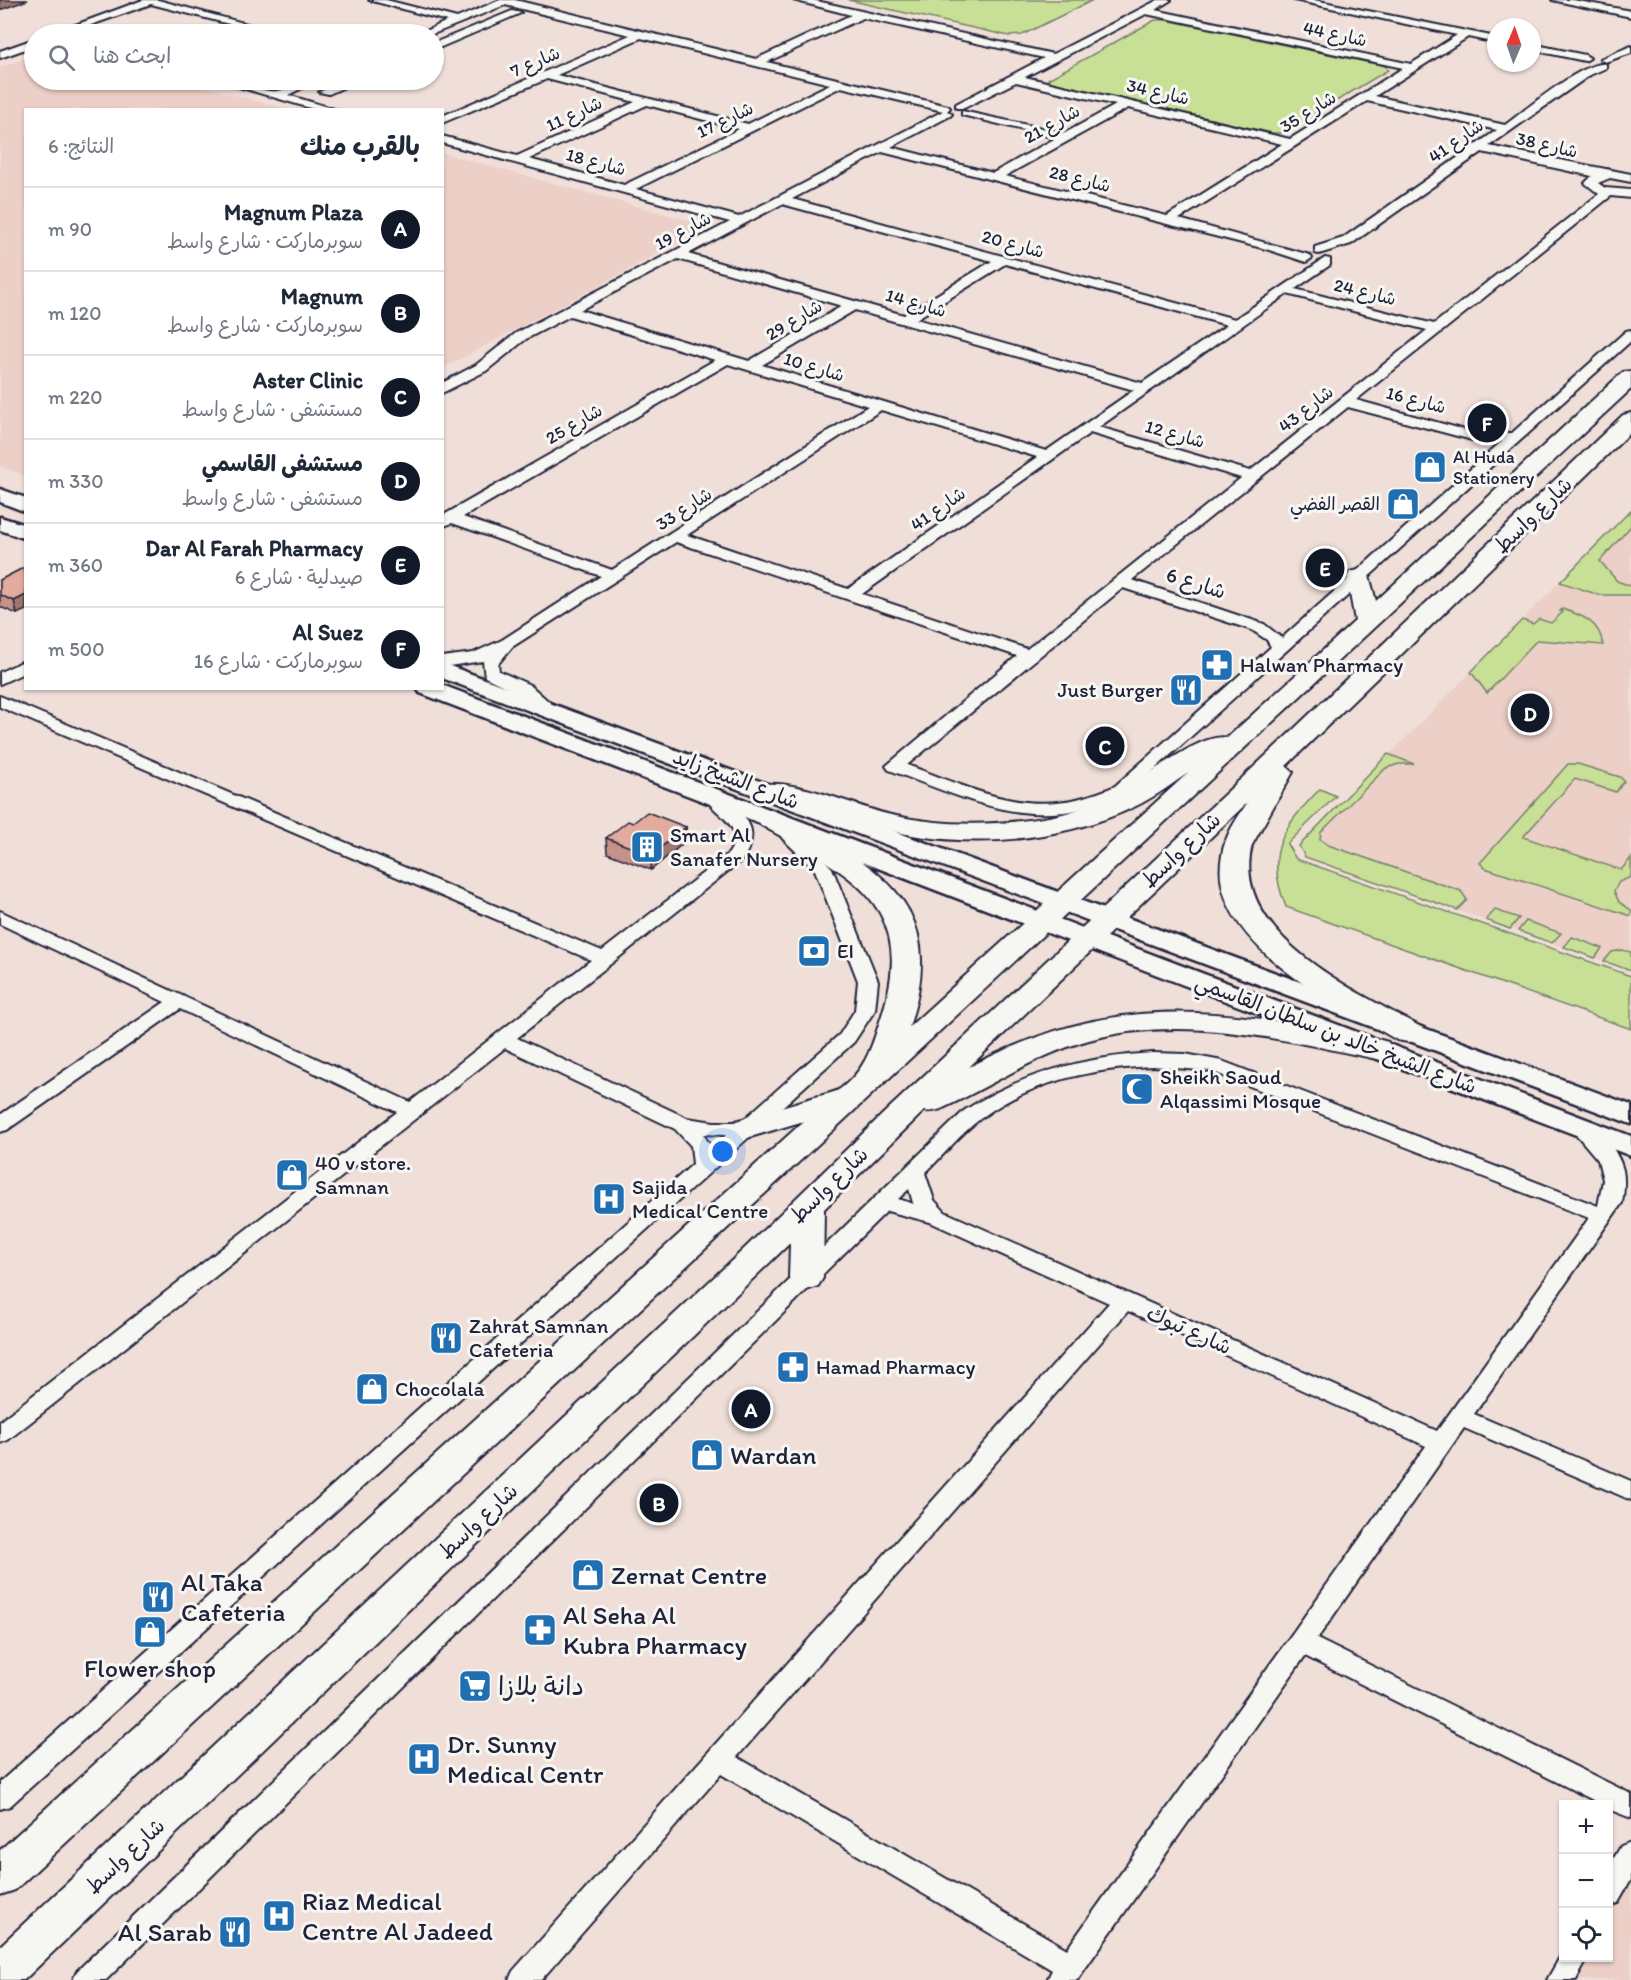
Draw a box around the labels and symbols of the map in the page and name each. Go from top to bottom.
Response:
street label: شارع 44 [1301,17,1369,52]
north arrow [1487,18,1541,72]
street label: شارع 7 [507,42,564,83]
street label: شارع 34 [1124,74,1191,111]
street label: شارع 35 [1276,86,1341,139]
street label: شارع 11 [542,91,606,137]
street label: شارع 17 [693,97,757,144]
street label: شارع 21 [1020,100,1084,149]
street label: شارع 41 [1424,114,1488,169]
street label: شارع 38 [1514,127,1580,164]
street label: شارع 18 [563,143,628,182]
street label: شارع 28 [1047,161,1113,198]
street label: شارع 19 [651,207,715,256]
street label: شارع 20 [979,225,1047,264]
street label: شارع 24 [1331,274,1398,311]
street label: شارع 14 [883,284,949,323]
street label: شارع 29 [762,295,827,346]
street label: شارع 10 [781,347,847,388]
street label: شارع 43 [1274,381,1338,438]
street label: شارع 16 [1383,381,1448,419]
street label: شارع 25 [542,399,607,450]
pin: F [1468,400,1506,446]
street label: شارع 12 [1142,415,1207,454]
place label: Al Huda Stationery [1453,446,1535,489]
shop icon: Al Huda Stationery [1412,449,1448,485]
street label: شارع واسط [1488,471,1579,560]
street label: شارع 41 [906,482,970,537]
street label: شارع 33 [652,483,717,536]
shop icon: القصر الفضي [1385,486,1421,522]
place label: القصر الفضي [1290,493,1380,520]
pin: E [1306,546,1344,590]
street label: شارع 6 [1162,561,1229,607]
pharmacy icon: Halwan Pharmacy [1199,647,1235,683]
place label: Halwan Pharmacy [1240,652,1403,677]
restaurant icon: Just Burger [1168,672,1204,708]
place label: Just Burger [1057,677,1163,702]
pin: D [1510,690,1550,736]
pin: C [1086,724,1124,768]
street label: شارع الشيخ زايد [668,743,803,817]
street label: شارع واسط [1136,807,1227,895]
place label: Smart Al Sanafer Nursery [670,822,818,871]
building icon: Smart Al Sanafer Nursery [629,829,665,865]
bank icon: EI [796,933,832,969]
place label: EI [837,938,854,963]
street label: شارع الشيخ خالد بن سلطان القاسمي [1189,968,1480,1105]
place label: Sheikh Saoud Alqassimi Mosque [1160,1064,1321,1113]
mosque icon: Sheikh Saoud Alqassimi Mosque [1119,1071,1155,1107]
your location [708,1137,737,1166]
street label: شارع واسط [784,1141,875,1230]
place label: 40 v store. Samnan [315,1150,411,1199]
shop icon: 40 v store. Samnan [274,1157,310,1193]
place label: Sajida Medical Centre [632,1174,768,1223]
hospital icon: Sajida Medical Centre [591,1181,627,1217]
street label: شارع تبوك [1142,1300,1236,1362]
place label: Zahrat Samnan Cafeteria [469,1313,609,1362]
restaurant icon: Zahrat Samnan Cafeteria [428,1320,464,1356]
pharmacy icon: Hamad Pharmacy [775,1349,811,1385]
place label: Hamad Pharmacy [816,1354,976,1379]
shop icon: Chocolala [354,1371,390,1407]
place label: Chocolala [395,1376,485,1401]
pin: A [732,1386,771,1432]
shop icon: Wardan [689,1437,725,1473]
place label: Wardan [730,1439,817,1471]
street label: شارع واسط [433,1478,524,1566]
pin: B [640,1480,678,1526]
shop icon: Zernat Centre [570,1557,606,1593]
place label: Zernat Centre [611,1559,767,1591]
place label: Al Taka Cafeteria [181,1566,285,1628]
restaurant icon: Al Taka Cafeteria [140,1579,176,1615]
place label: Al Seha Al Kubra Pharmacy [563,1599,747,1661]
pharmacy icon: Al Seha Al Kubra Pharmacy [522,1612,558,1648]
shop icon: Flower shop [132,1614,168,1650]
place label: Flower shop [84,1652,216,1684]
supermarket icon: دانة بلازا [457,1668,493,1704]
place label: دانة بلازا [498,1670,584,1702]
place label: Dr. Sunny Medical Centr [447,1728,604,1790]
hospital icon: Dr. Sunny Medical Centr [406,1741,442,1777]
street label: شارع واسط [80,1813,171,1901]
place label: Riaz Medical Centre Al Jadeed [302,1885,493,1947]
hospital icon: Riaz Medical Centre Al Jadeed [261,1898,297,1934]
restaurant icon: Al Sarab [217,1914,253,1950]
place label: Al Sarab [118,1916,212,1948]

